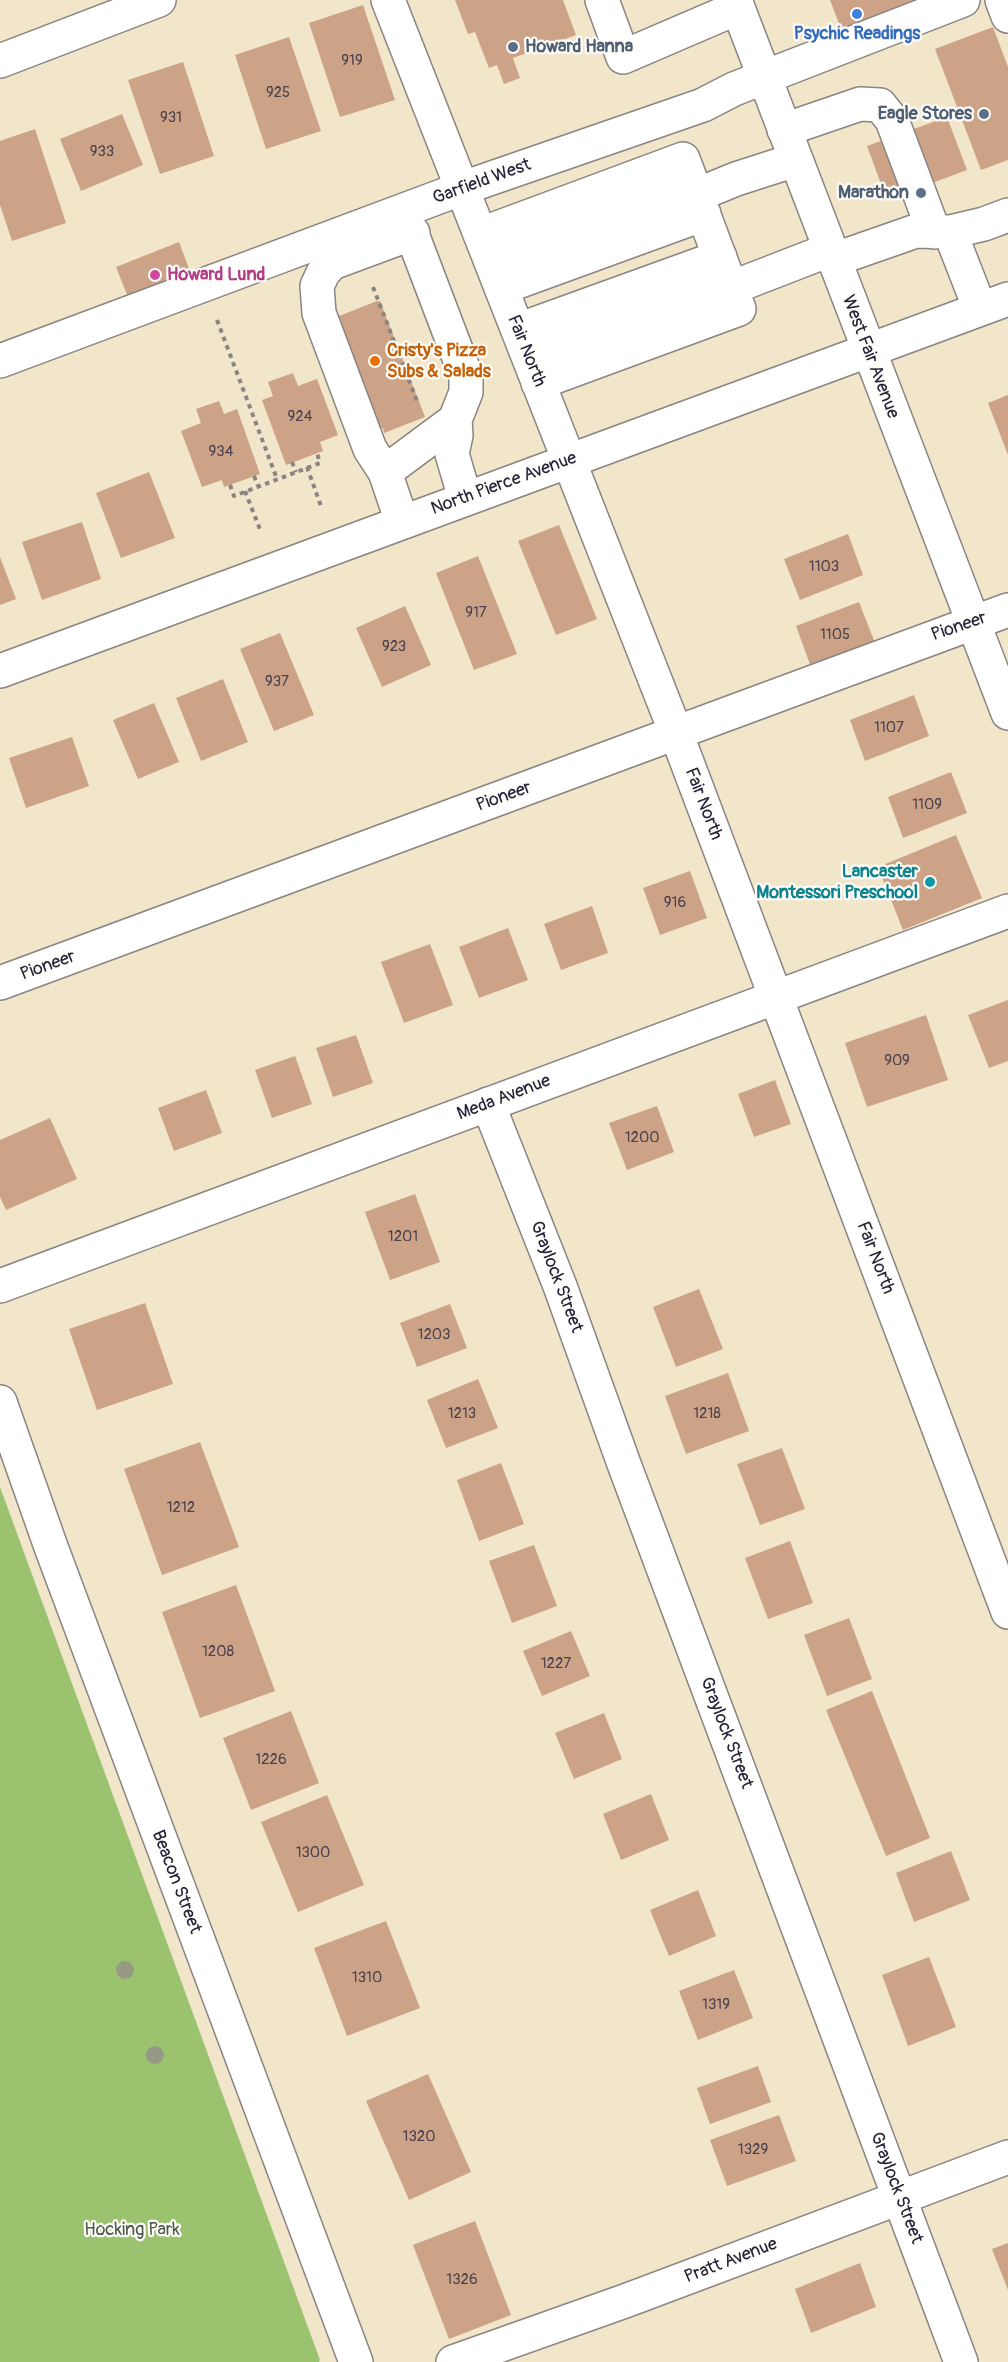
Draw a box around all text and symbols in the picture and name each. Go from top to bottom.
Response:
marker: Psychic Readings [850,7,864,21]
place label: Psychic Readings [794,23,920,45]
place label: Howard Hanna [525,36,633,58]
marker: Howard Hanna [506,40,520,54]
house number: 919 [341,52,363,70]
house number: 925 [266,84,290,102]
place label: Eagle Stores [878,103,972,125]
marker: Eagle Stores [977,107,991,121]
house number: 931 [160,109,182,127]
house number: 933 [90,143,114,161]
street label: Garfield West [430,154,534,210]
place label: Marathon [838,182,909,204]
marker: Marathon [914,186,928,200]
place label: Howard Lund [167,264,265,286]
marker: Howard Lund [148,268,162,282]
street label: West Fair Avenue [837,292,903,422]
street label: Fair North [502,312,550,390]
place label: Cristy's Pizza Subs & Salads [387,340,491,382]
marker: Cristy's Pizza Subs & Salads [368,354,382,368]
house number: 924 [288,408,312,426]
house number: 934 [209,443,233,461]
street label: North Pierce Avenue [428,448,580,520]
house number: 1103 [809,558,839,576]
house number: 917 [465,604,487,622]
street label: Pioneer [929,608,989,646]
house number: 1105 [820,626,850,644]
house number: 923 [382,638,406,656]
house number: 937 [265,673,289,691]
house number: 1107 [874,719,904,737]
street label: Fair North [679,765,727,843]
street label: Pioneer [474,777,534,817]
house number: 1109 [912,796,942,814]
place label: Lancaster Montessori Preschool [756,861,918,904]
marker: Lancaster Montessori Preschool [923,875,937,889]
house number: 916 [664,894,686,912]
street label: Pioneer [18,946,78,986]
house number: 909 [884,1052,910,1070]
street label: Meda Avenue [454,1070,554,1126]
house number: 1200 [625,1129,659,1147]
street label: Graylock Street [525,1218,587,1336]
street label: Fair North [851,1219,899,1297]
house number: 1201 [388,1228,418,1246]
house number: 1203 [418,1326,450,1344]
house number: 1213 [448,1405,476,1423]
house number: 1218 [693,1405,721,1423]
house number: 1212 [167,1499,195,1517]
house number: 1208 [202,1643,234,1661]
house number: 1227 [541,1655,571,1673]
street label: Graylock Street [695,1674,757,1792]
house number: 1226 [255,1751,287,1769]
street label: Beacon Street [146,1827,206,1937]
house number: 1300 [296,1844,330,1862]
house number: 1310 [352,1969,382,1987]
house number: 1319 [702,1996,730,2014]
house number: 1320 [403,2128,435,2146]
street label: Graylock Street [865,2129,927,2247]
house number: 1329 [738,2141,768,2159]
park label: Hocking Park [84,2219,180,2241]
street label: Pratt Avenue [682,2233,780,2289]
house number: 1326 [446,2271,478,2289]

